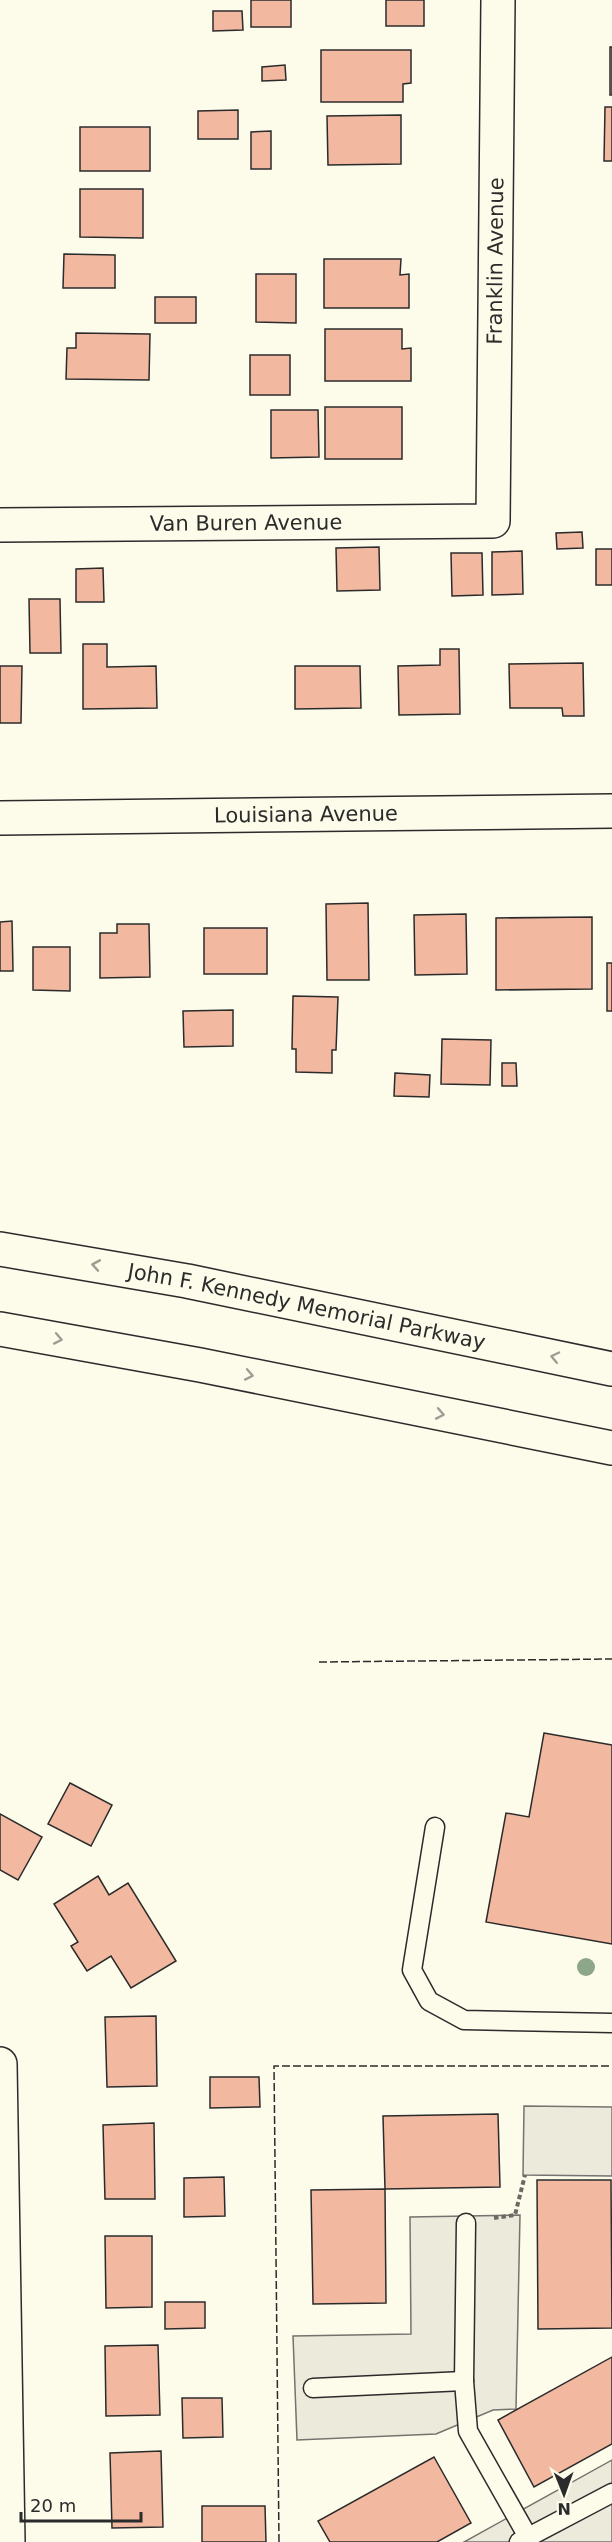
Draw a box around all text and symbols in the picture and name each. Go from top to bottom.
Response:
street label: Franklin Avenue [483,177,508,345]
street label: Van Buren Avenue [150,510,342,536]
street label: Louisiana Avenue [214,801,398,828]
one-way arrow [91,1259,101,1272]
street label: John F. Kennedy Memorial Parkway [124,1259,488,1354]
one-way arrow [52,1332,62,1345]
one-way arrow [550,1351,560,1364]
one-way arrow [244,1368,254,1381]
one-way arrow [435,1406,445,1419]
north arrow [534,2464,594,2524]
scale bar [21,2485,141,2523]
text: 20 m [30,2495,76,2516]
text: N [557,2499,571,2518]

